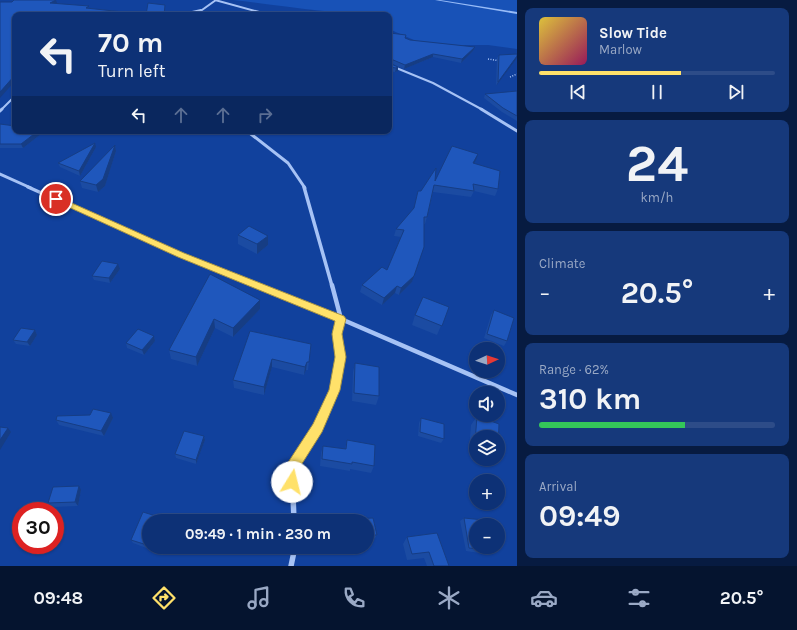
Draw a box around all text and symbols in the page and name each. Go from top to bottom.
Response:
text: Slow Tide [599,24,667,42]
text: 70 m [98,26,163,59]
icon: left [32,28,84,80]
text: Marlow [599,42,642,57]
text: Turn left [98,60,166,82]
icon: previous [567,81,589,103]
icon: pause [646,81,668,103]
icon: next [725,81,747,103]
icon: left [128,104,150,126]
icon: ahead [170,104,192,126]
icon: ahead [212,104,234,126]
icon: right [254,104,276,126]
text: 24 [626,133,688,194]
pin [39,182,73,216]
icon: arrive [45,188,67,210]
text: km/h [641,190,673,205]
text: Climate [539,256,585,271]
text: 20.5° [621,275,693,311]
text: − [539,280,551,306]
text: + [763,280,775,306]
north arrow [469,342,505,378]
map controls [469,342,505,554]
text: Range · 62% [539,362,609,377]
text: 310 km [539,381,641,417]
button: sound [469,386,505,422]
button: layers [469,430,505,466]
position arrow [271,461,313,503]
button: + [469,474,505,510]
text: Arrival [539,479,577,494]
text: 09:49 [539,498,621,534]
speed limit sign: 30 [12,502,64,554]
button: − [469,518,505,554]
text: 09:49 · 1 min · 230 m [185,525,331,543]
icon: directions [150,584,178,612]
icon: music [245,584,273,612]
icon: phone [340,584,368,612]
icon: climate [435,584,463,612]
icon: car [530,584,558,612]
icon: filters [625,584,653,612]
text: 09:48 [33,587,83,609]
text: 20.5° [720,587,763,609]

